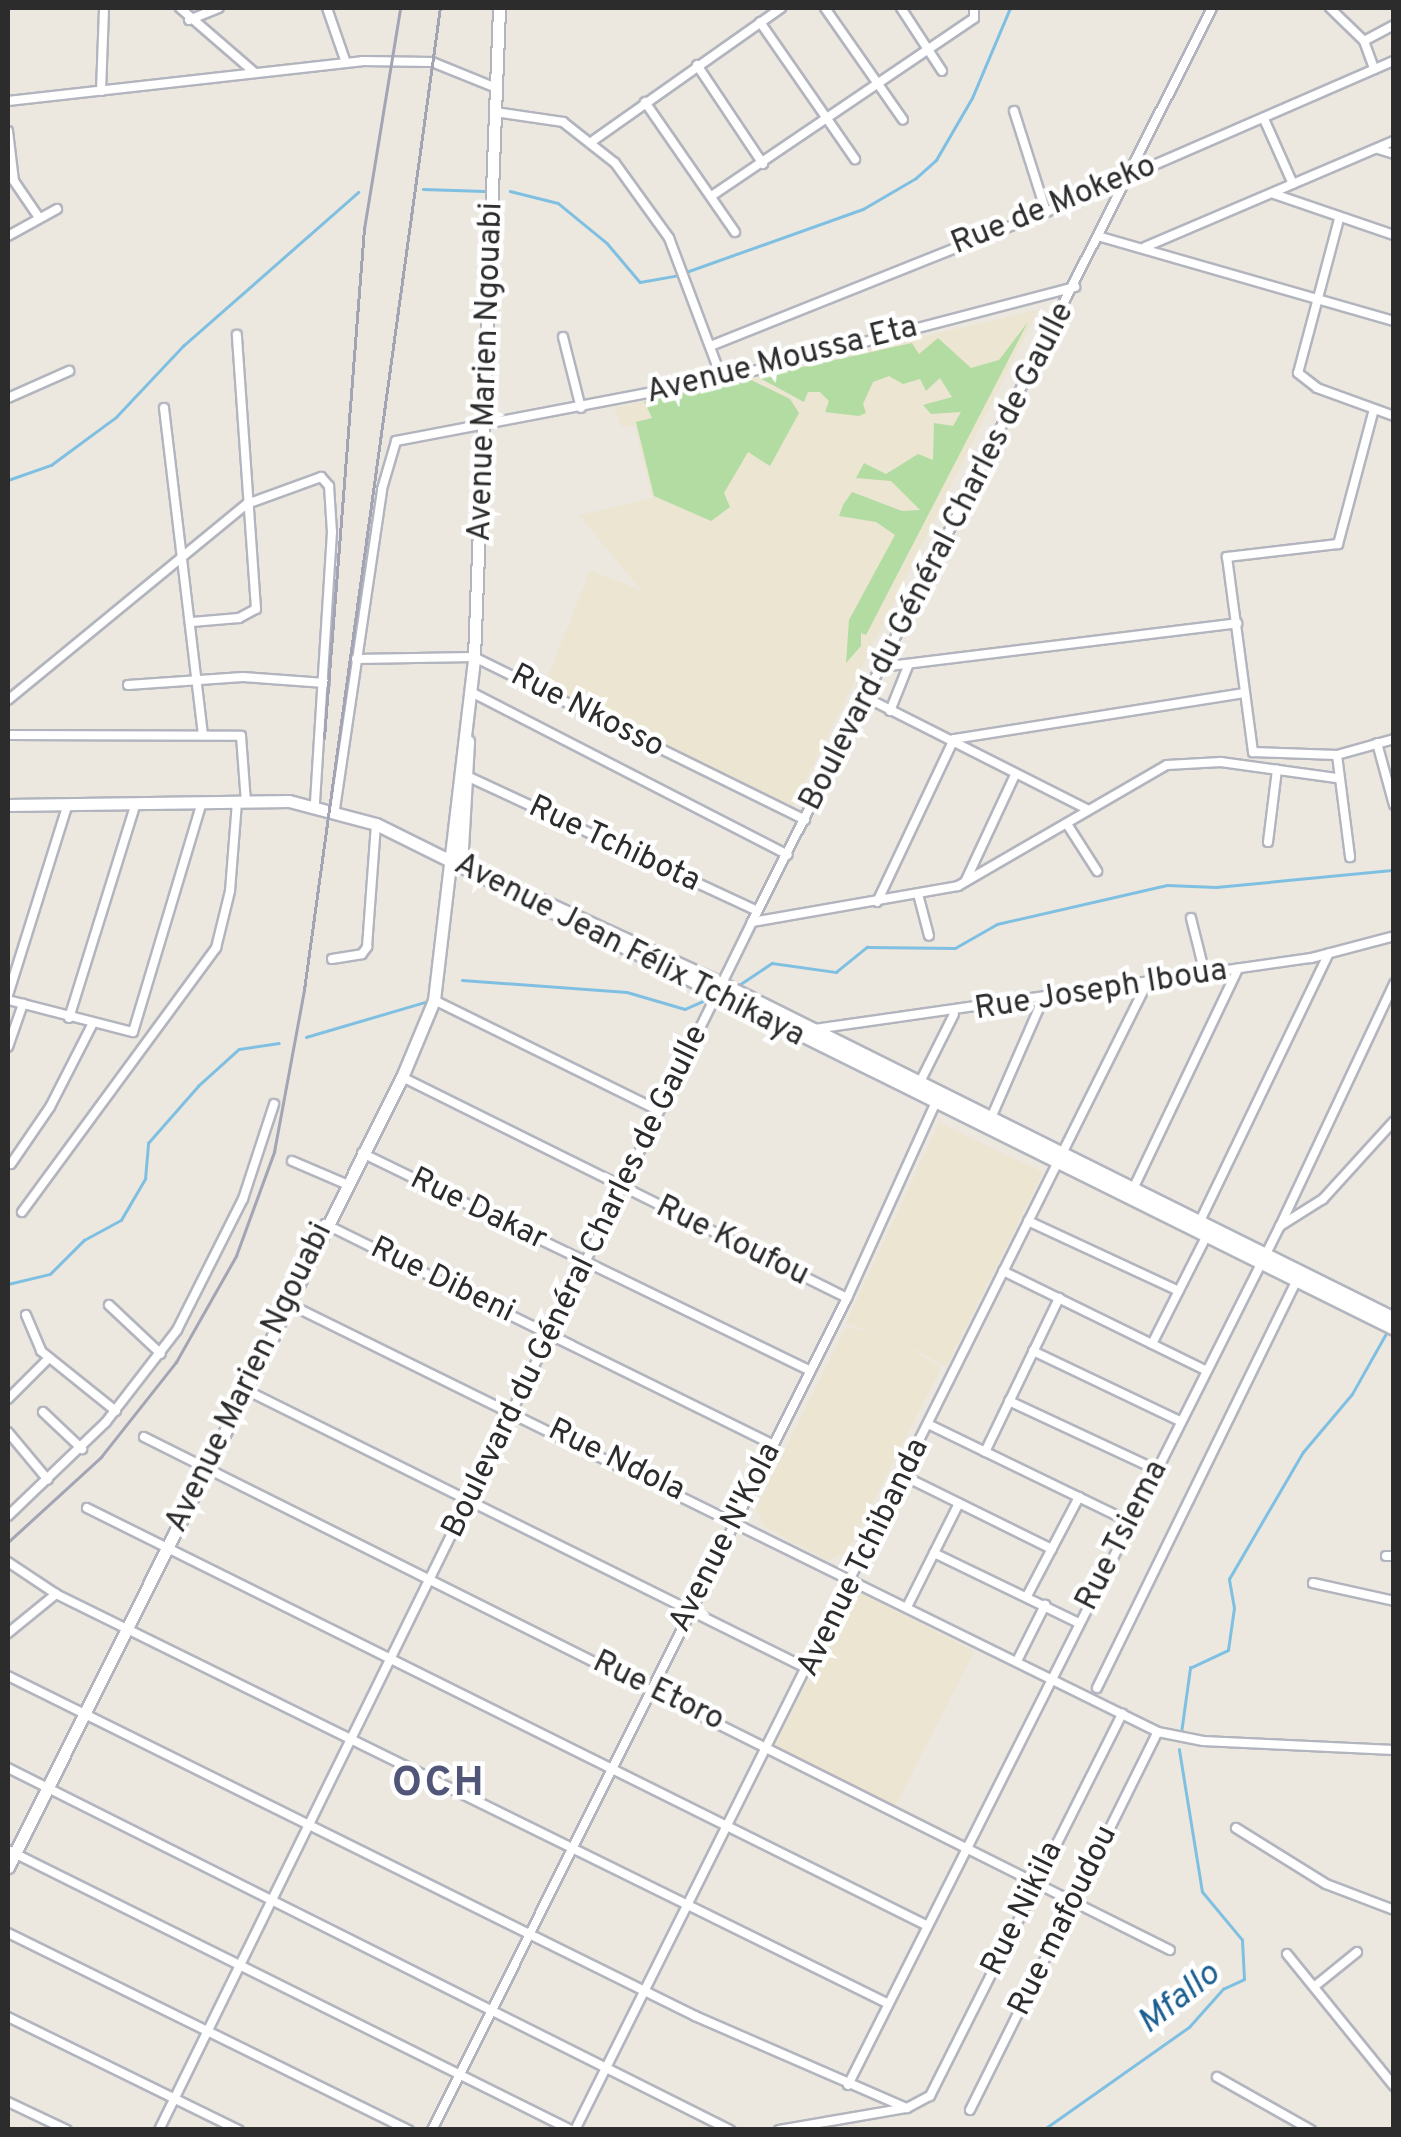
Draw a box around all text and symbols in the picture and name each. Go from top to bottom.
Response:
street label: Rue de Mokeko [946,148,1162,264]
street label: Avenue Marien Ngouabi [462,202,512,542]
street label: Boulevard du Général Charles de Gaulle [793,297,1083,817]
street label: Avenue Moussa Eta [643,309,921,413]
street label: Rue Nkosso [504,657,670,767]
street label: Rue Tchibota [522,788,706,902]
street label: Avenue Jean Félix Tchikaya [447,846,811,1056]
street label: Rue Joseph Iboua [972,952,1230,1030]
street label: Boulevard du Général Charles de Gaulle [435,1020,717,1544]
street label: Rue Dakar [403,1160,553,1260]
street label: Rue Koufou [649,1189,815,1295]
street label: Avenue Marien Ngouabi [158,1217,342,1539]
street label: Rue Dibeni [364,1230,520,1332]
street label: Rue Ndola [541,1411,691,1511]
street label: Avenue Tchibanda [789,1432,939,1684]
street label: Avenue N'Kola [662,1437,790,1639]
street label: Rue Tsiema [1069,1454,1177,1618]
street label: Rue Etoro [586,1644,730,1740]
district label: OCH [392,1760,486,1810]
street label: Rue mafoudou [1001,1820,1127,2022]
street label: Rue Nikila [974,1836,1072,1982]
water label: Mfallo [1130,1954,1228,2044]

